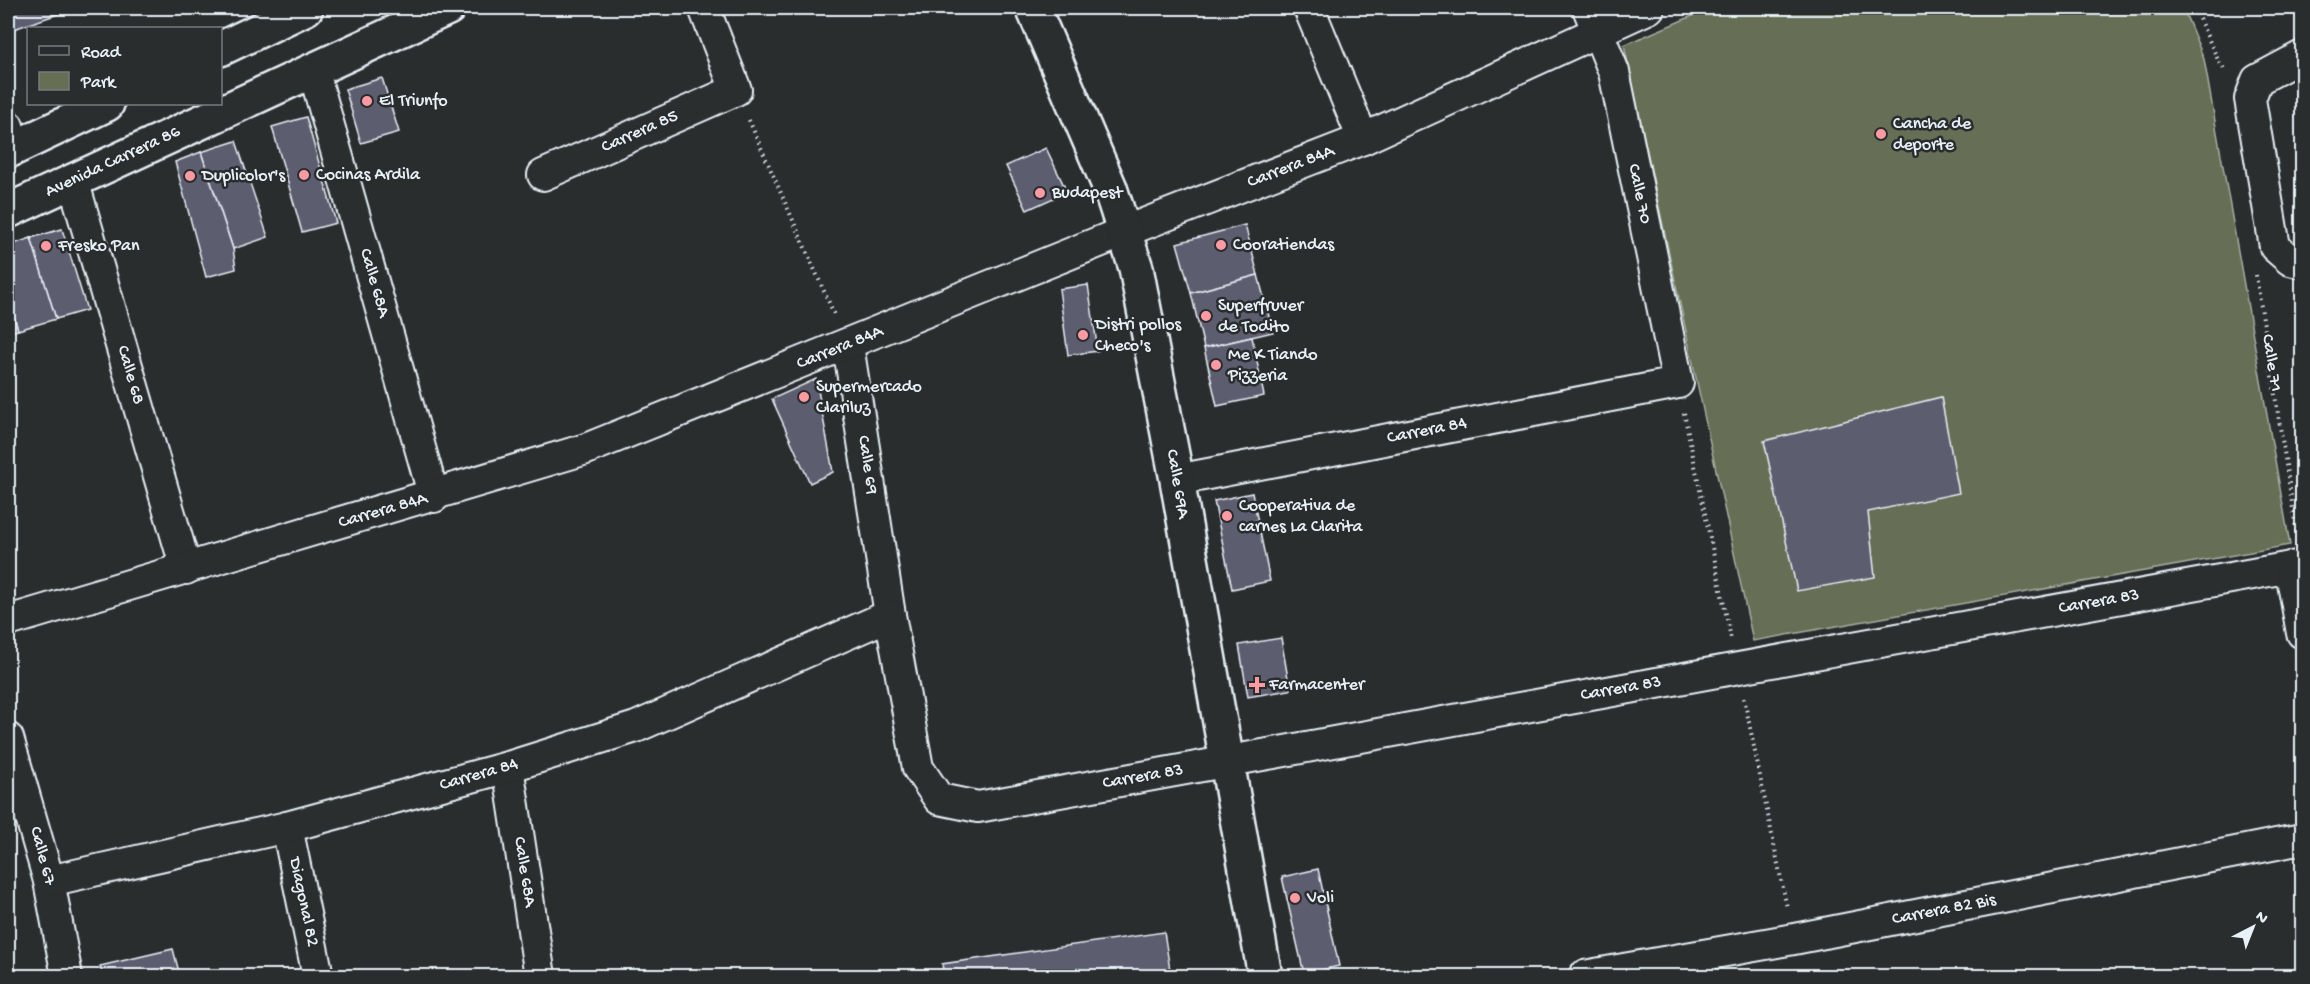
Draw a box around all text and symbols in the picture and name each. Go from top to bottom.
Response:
legend [27,27,222,105]
text: Road [81,43,122,64]
text: Park [80,73,117,94]
place label: El Triunfo [379,91,448,112]
marker: El Triunfo [360,94,374,108]
street label: Carrera 85 [598,106,682,158]
place label: Cancha de deporte [1893,114,1972,156]
street label: Avenida Carrera 86 [42,121,185,202]
marker: Cancha de deporte [1874,127,1888,141]
street label: Carrera 84A [1245,140,1339,193]
street label: Calle 70 [1622,162,1656,226]
place label: Cocinas Ardila [316,165,421,186]
place label: Duplicolor's [201,166,287,187]
marker: Cocinas Ardila [297,168,311,182]
marker: Duplicolor's [183,169,197,183]
place label: Budapest [1051,183,1124,204]
marker: Budapest [1033,186,1047,200]
place label: Cooratiendas [1233,235,1335,256]
place label: Fresko Pan [57,236,140,257]
marker: Cooratiendas [1214,238,1228,252]
marker: Fresko Pan [39,239,53,253]
street label: Calle 68A [354,246,394,321]
place label: Superfruver de Todito [1218,296,1305,338]
marker: Superfruver de Todito [1199,309,1213,323]
place label: Distri pollos Checo's [1094,315,1183,357]
street label: Carrera 84A [794,321,888,375]
marker: Distri pollos Checo's [1076,328,1090,342]
street label: Calle 71 [2256,333,2286,393]
street label: Calle 68 [112,343,148,407]
place label: Me K Tiando Pizzeria [1227,345,1317,387]
marker: Me K Tiando Pizzeria [1209,358,1223,372]
place label: Supermercado Clariluz [816,377,922,419]
marker: Supermercado Clariluz [797,390,811,404]
street label: Carrera 84 [1385,413,1469,449]
street label: Calle 69 [852,434,882,496]
street label: Calle 69A [1161,448,1194,522]
street label: Carrera 84A [336,488,431,534]
place label: Cooperativa de carnes La Clarita [1239,496,1363,538]
marker: Cooperativa de carnes La Clarita [1220,509,1234,523]
street label: Carrera 83 [2057,585,2141,619]
street label: Carrera 83 [1579,672,1663,706]
place label: Farmacenter [1268,675,1366,696]
marker: Farmacenter [1250,678,1264,692]
street label: Carrera 84 [437,754,521,796]
street label: Carrera 83 [1101,760,1185,794]
street label: Calle 67 [24,824,60,888]
street label: Calle 68A [508,835,540,910]
street label: Diagonal 82 [283,854,323,949]
place label: Voli [1306,888,1334,909]
street label: Carrera 82 Bis [1890,889,1999,930]
marker: Voli [1288,891,1302,905]
north arrow [2223,897,2283,957]
text: N [2250,908,2271,929]

